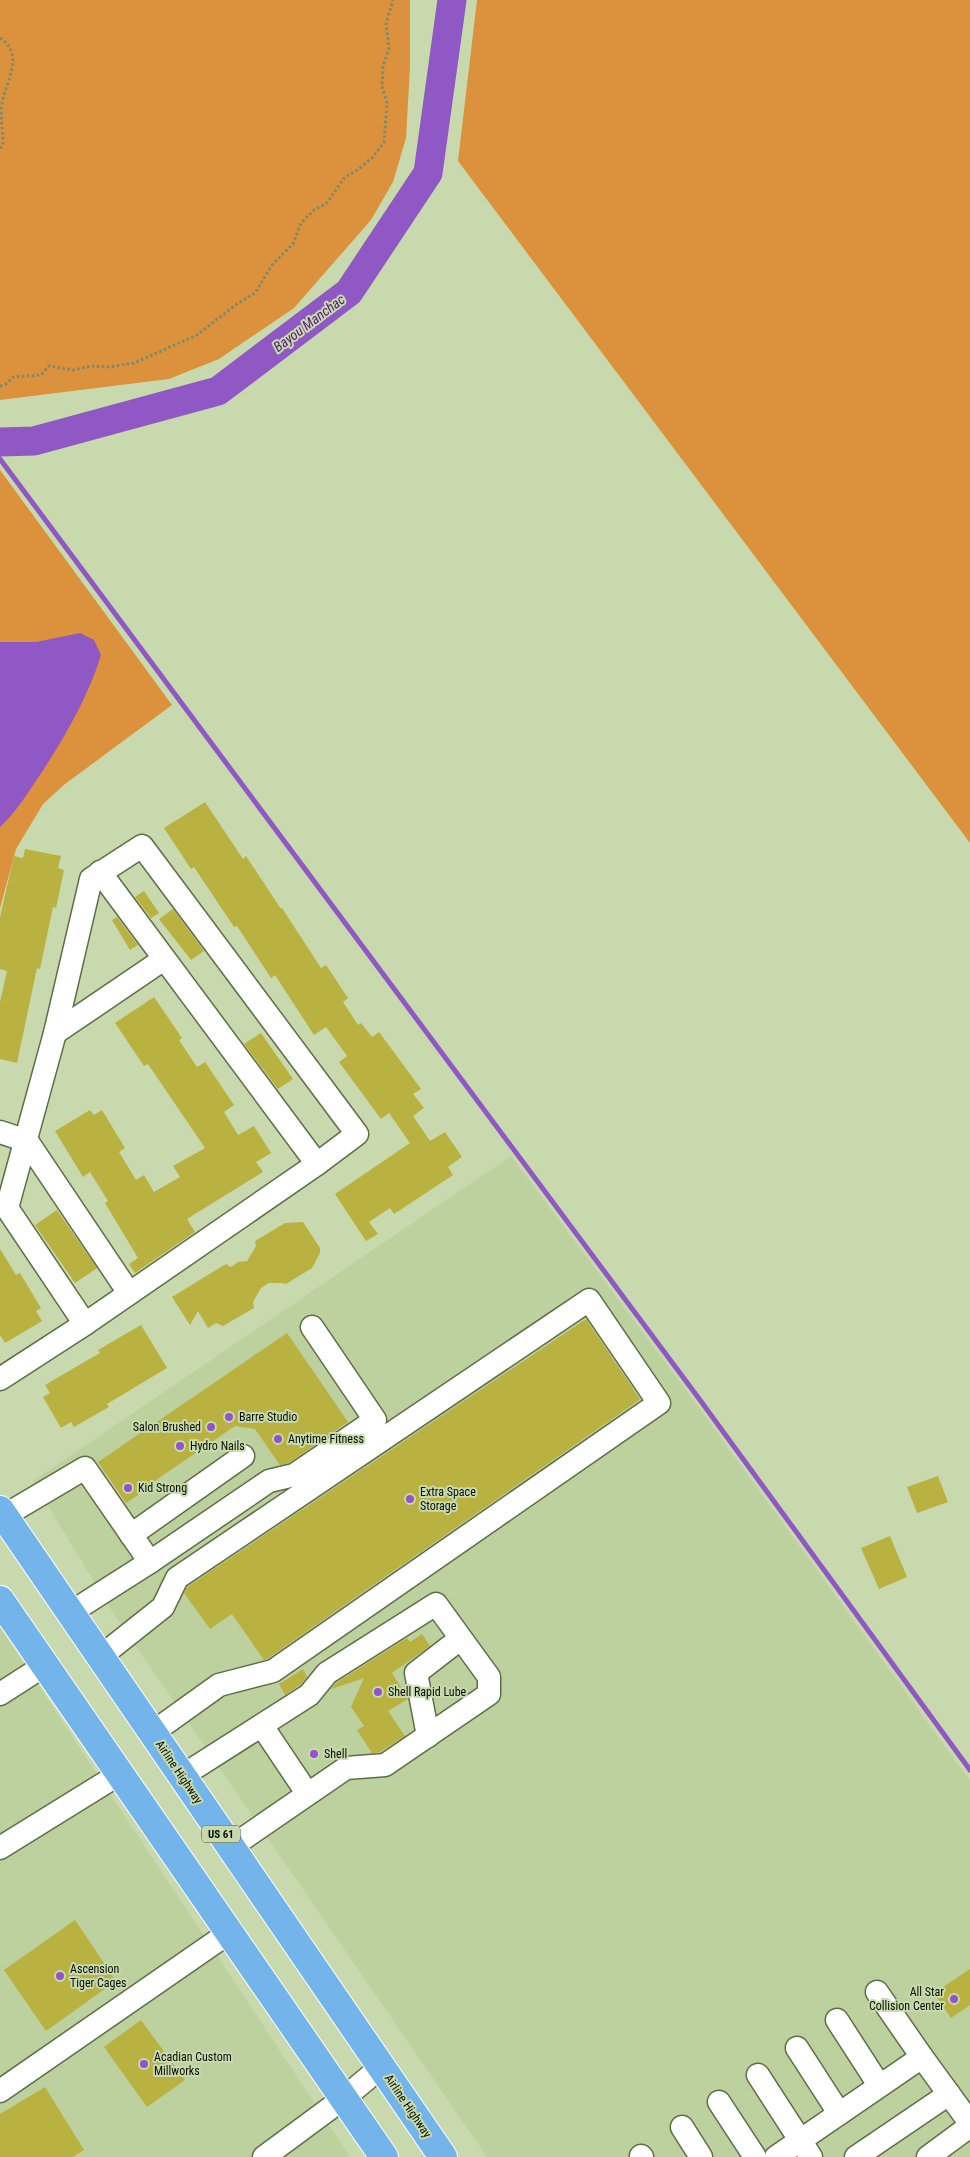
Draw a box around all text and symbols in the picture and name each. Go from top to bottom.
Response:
water label: Bayou Manchac [270,291,348,355]
place label: Barre Studio [239,1410,297,1424]
marker: Barre Studio [223,1411,235,1423]
place label: Salon Brushed [133,1420,201,1434]
marker: Salon Brushed [205,1421,217,1433]
place label: Anytime Fitness [288,1432,364,1446]
marker: Anytime Fitness [272,1433,284,1445]
place label: Hydro Nails [190,1439,245,1453]
marker: Hydro Nails [174,1440,186,1452]
place label: Kid Strong [138,1481,187,1495]
marker: Kid Strong [122,1482,134,1494]
place label: Extra Space Storage [420,1485,476,1513]
marker: Extra Space Storage [404,1493,416,1505]
place label: Shell Rapid Lube [388,1685,467,1699]
marker: Shell Rapid Lube [372,1686,384,1698]
street label: Airline Highway [153,1738,205,1806]
place label: Shell [324,1747,347,1761]
marker: Shell [308,1748,320,1760]
road number: US 61 [202,1826,240,1842]
place label: Ascension Tiger Cages [70,1962,127,1990]
marker: Ascension Tiger Cages [54,1970,66,1982]
place label: All Star Collision Center [869,1985,944,2013]
marker: All Star Collision Center [948,1993,960,2005]
place label: Acadian Custom Millworks [154,2050,232,2078]
marker: Acadian Custom Millworks [138,2058,150,2070]
street label: Airline Highway [382,2072,434,2140]

